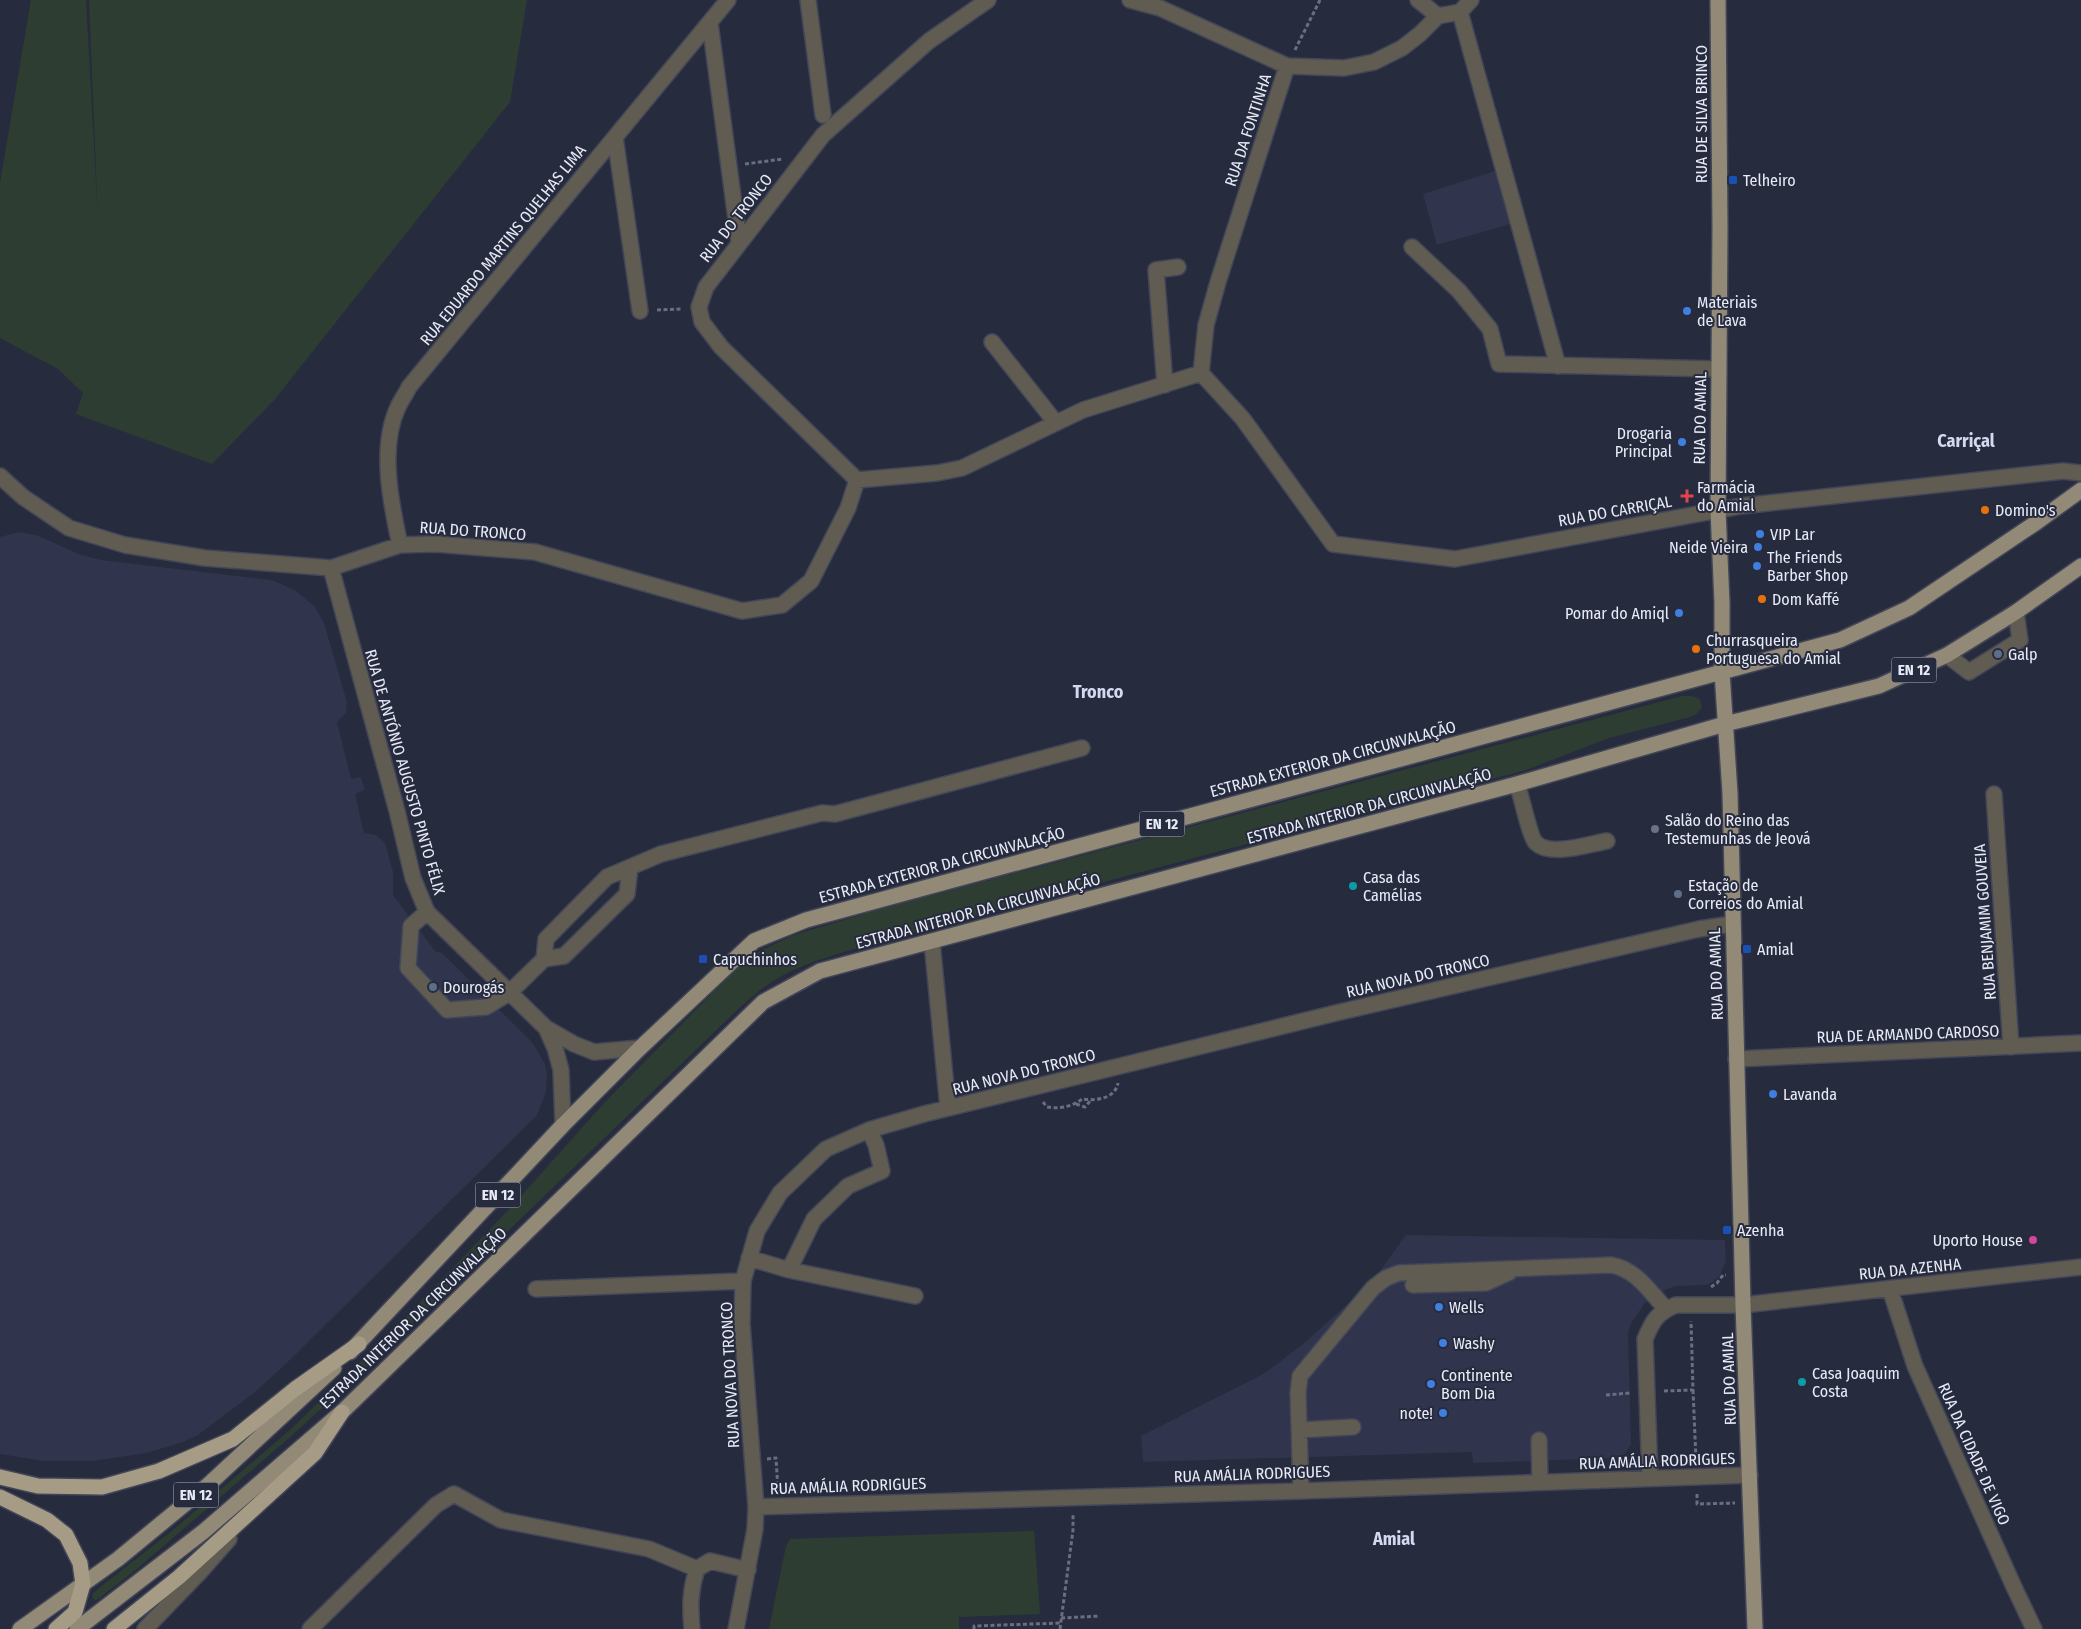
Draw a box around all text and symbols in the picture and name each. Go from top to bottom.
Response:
street label: RUA DE SILVA BRINCO [1692,45,1711,183]
street label: RUA DA FONTINHA [1221,71,1275,189]
street label: RUA EDUARDO MARTINS QUELHAS LIMA [416,140,590,349]
street label: RUA DO TRONCO [696,170,776,266]
place label: Telheiro [1743,171,1796,190]
marker: Telheiro [1727,174,1739,186]
place label: Materiais de Lava [1697,293,1758,330]
marker: Materiais de Lava [1681,305,1693,317]
street label: RUA DO AMIAL [1690,372,1710,464]
place label: Drogaria Principal [1615,424,1672,461]
district label: Carriçal [1937,430,1995,452]
marker: Drogaria Principal [1676,436,1688,448]
place label: Farmácia do Amial [1697,478,1755,515]
marker: Farmácia do Amial [1681,490,1693,502]
street label: RUA DO CARRIÇAL [1557,492,1673,531]
place label: Domino's [1995,501,2056,520]
marker: Domino's [1979,504,1991,516]
street label: RUA DO TRONCO [419,518,527,544]
place label: VIP Lar [1770,525,1815,544]
marker: VIP Lar [1754,528,1766,540]
place label: Neide Vieira [1669,538,1748,557]
marker: Neide Vieira [1752,541,1764,553]
place label: The Friends Barber Shop [1767,548,1848,585]
marker: The Friends Barber Shop [1751,560,1763,572]
place label: Dom Kaffé [1772,590,1840,609]
marker: Dom Kaffé [1756,593,1768,605]
place label: Pomar do Amiql [1565,604,1669,623]
marker: Pomar do Amiql [1673,607,1685,619]
place label: Churrasqueira Portuguesa do Amial [1706,631,1841,668]
marker: Churrasqueira Portuguesa do Amial [1690,643,1702,655]
place label: Galp [2008,645,2038,664]
street label: RUA DE ANTÓNIO AUGUSTO PINTO FÉLIX [361,647,449,897]
marker: Galp [1992,648,2004,660]
road number: EN 12 [1892,658,1936,682]
district label: Tronco [1073,681,1124,703]
street label: ESTRADA EXTERIOR DA CIRCUNVALAÇÃO [1208,717,1458,802]
street label: ESTRADA INTERIOR DA CIRCUNVALAÇÃO [1245,764,1494,849]
place label: Salão do Reino das Testemunhas de Jeová [1665,811,1811,848]
road number: EN 12 [1140,812,1184,836]
street label: ESTRADA EXTERIOR DA CIRCUNVALAÇÃO [817,823,1067,908]
marker: Salão do Reino das Testemunhas de Jeová [1649,823,1661,835]
street label: RUA BENJAMIM GOUVEIA [1970,843,2000,1001]
place label: Casa das Camélias [1363,868,1422,905]
street label: ESTRADA INTERIOR DA CIRCUNVALAÇÃO [854,869,1103,954]
place label: Estação de Correios do Amial [1688,876,1803,913]
marker: Casa das Camélias [1347,880,1359,892]
marker: Estação de Correios do Amial [1672,888,1684,900]
street label: RUA DO AMIAL [1705,927,1727,1021]
place label: Amial [1757,940,1794,959]
marker: Amial [1741,943,1753,955]
place label: Capuchinhos [713,950,797,969]
street label: RUA NOVA DO TRONCO [1344,950,1492,1002]
marker: Capuchinhos [697,953,709,965]
place label: Dourogás [443,978,505,997]
marker: Dourogás [427,981,439,993]
street label: RUA DE ARMANDO CARDOSO [1816,1021,2000,1047]
street label: RUA NOVA DO TRONCO [951,1045,1097,1099]
place label: Lavanda [1783,1085,1837,1104]
marker: Lavanda [1767,1088,1779,1100]
road number: EN 12 [476,1182,520,1208]
place label: Azenha [1737,1221,1784,1240]
street label: ESTRADA INTERIOR DA CIRCUNVALAÇÃO [316,1223,511,1413]
marker: Azenha [1721,1224,1733,1236]
place label: Uporto House [1933,1231,2023,1250]
marker: Uporto House [2027,1234,2039,1246]
street label: RUA DA AZENHA [1858,1254,1963,1284]
place label: Wells [1449,1298,1484,1317]
street label: RUA NOVA DO TRONCO [717,1301,743,1449]
marker: Wells [1433,1301,1445,1313]
street label: RUA DO AMIAL [1718,1332,1740,1426]
place label: Washy [1453,1334,1495,1353]
marker: Washy [1437,1337,1449,1349]
place label: Casa Joaquim Costa [1812,1364,1900,1401]
place label: Continente Bom Dia [1441,1366,1513,1403]
marker: Casa Joaquim Costa [1796,1376,1808,1388]
marker: Continente Bom Dia [1425,1378,1437,1390]
street label: RUA DA CIDADE DE VIGO [1934,1380,2014,1528]
place label: note! [1400,1404,1433,1423]
marker: note! [1437,1407,1449,1419]
street label: RUA AMÁLIA RODRIGUES [1579,1449,1736,1473]
street label: RUA AMÁLIA RODRIGUES [1174,1462,1331,1486]
street label: RUA AMÁLIA RODRIGUES [770,1474,927,1498]
road number: EN 12 [174,1482,218,1508]
district label: Amial [1372,1528,1415,1550]

